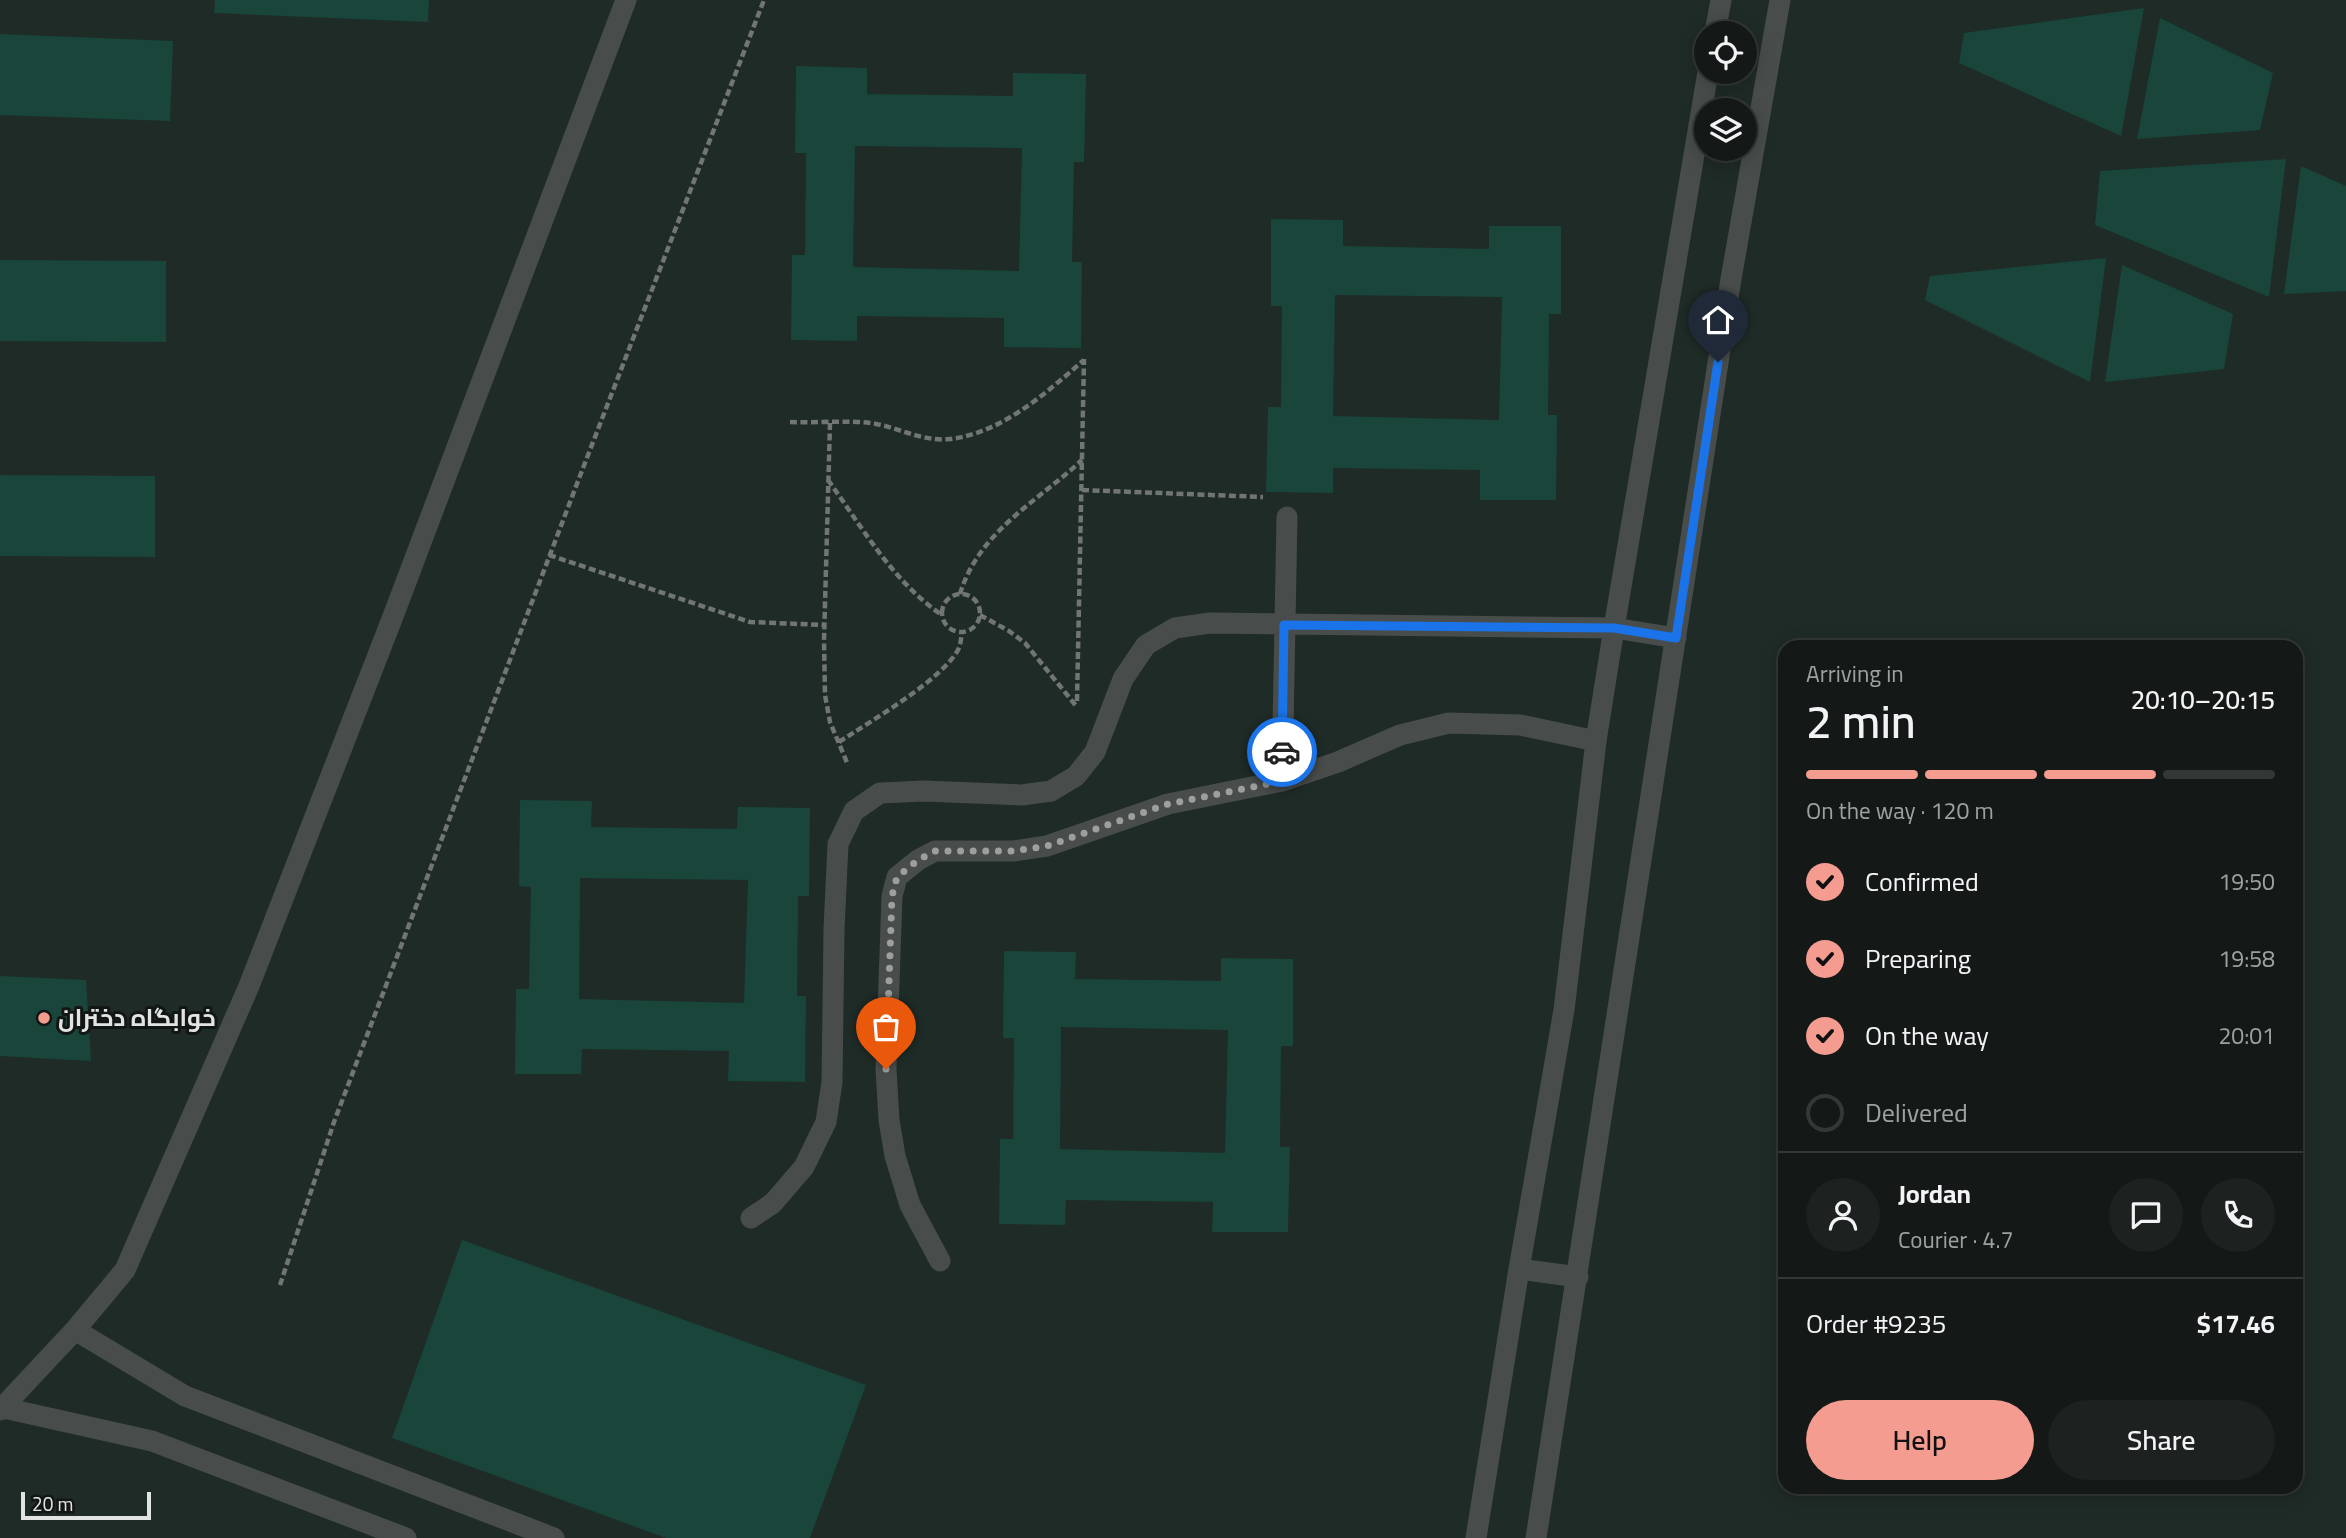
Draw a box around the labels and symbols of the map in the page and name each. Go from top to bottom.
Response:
pin [1688,290,1748,362]
courier [1247,717,1317,787]
place label: خوابگاه دختران [58,995,216,1040]
pin [856,997,916,1069]
marker: خوابگاه دختران [36,1010,52,1026]
scale bar [21,1489,150,1521]

